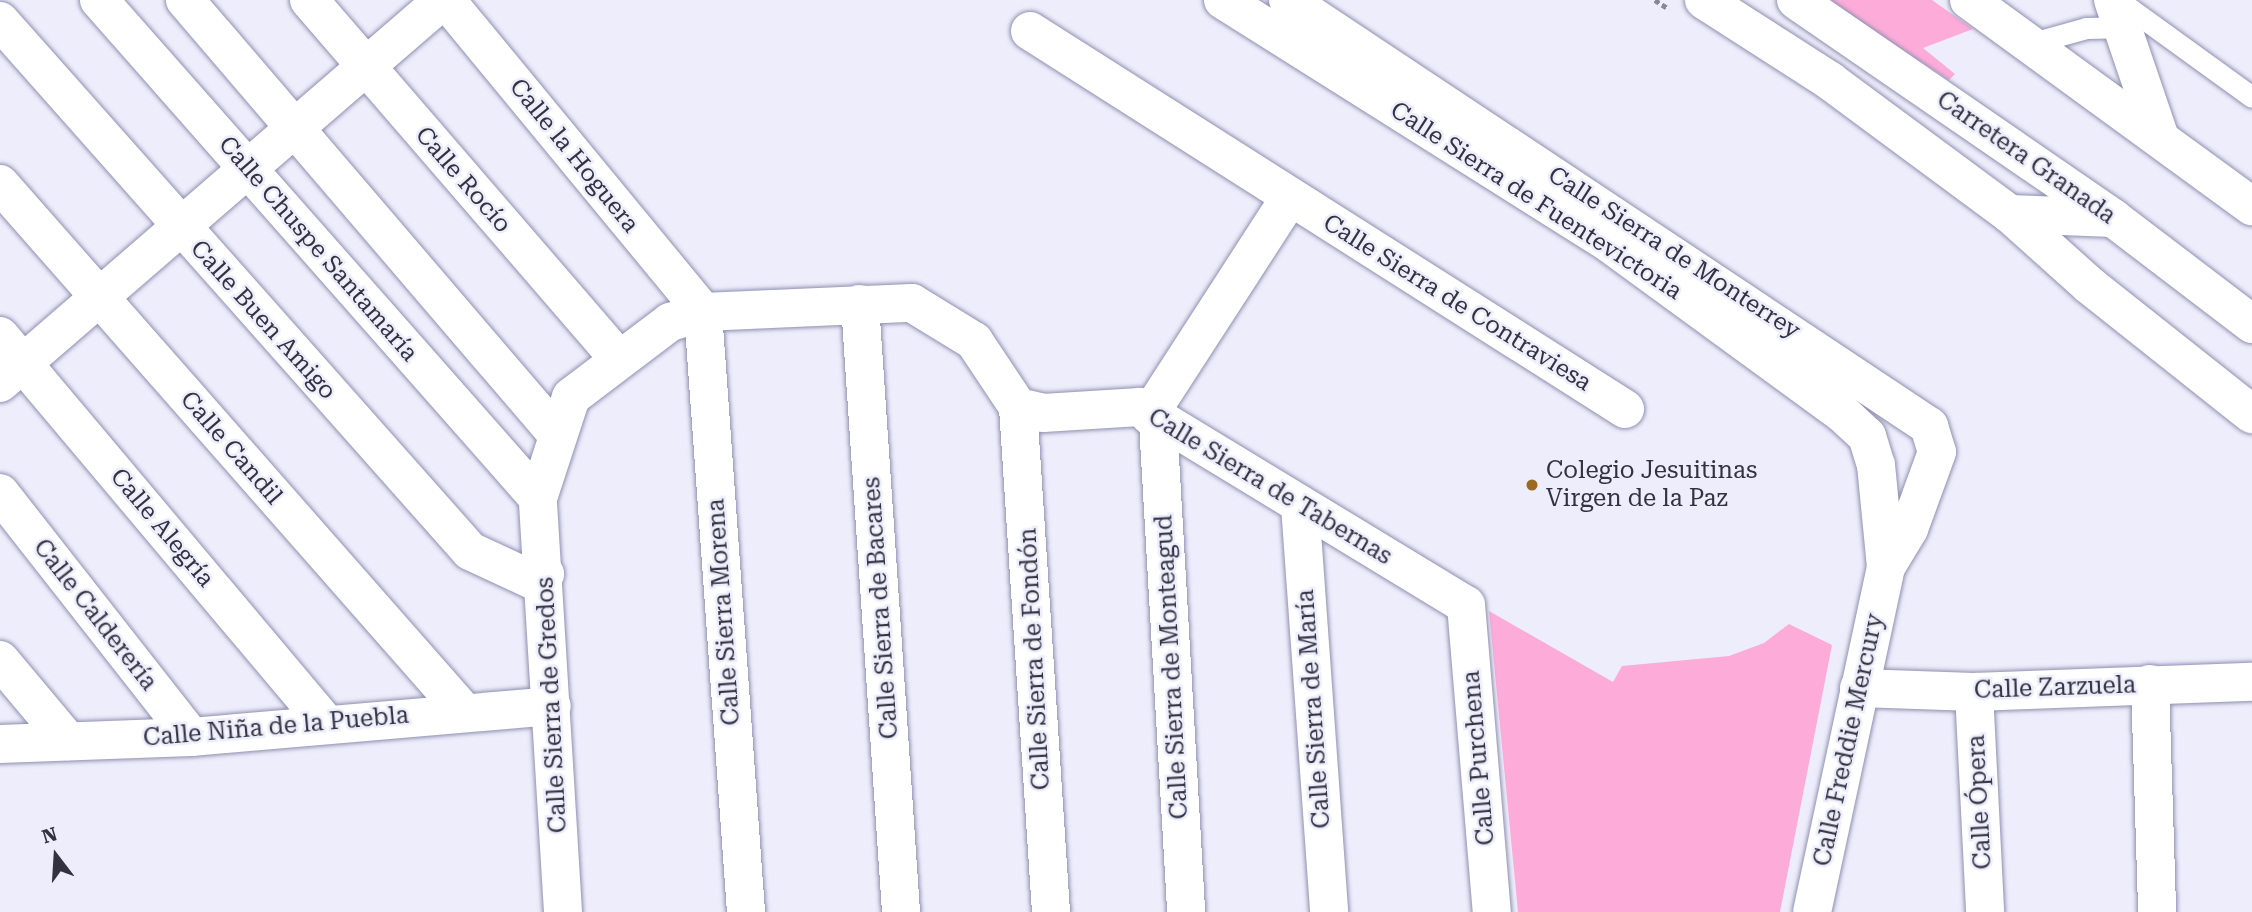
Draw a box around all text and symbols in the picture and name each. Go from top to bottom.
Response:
street label: Calle la Hoguera [503,73,645,239]
street label: Carretera Granada [1931,86,2121,230]
street label: Calle Sierra de Fuentevictoria [1385,96,1687,306]
street label: Calle Rocío [409,121,517,239]
street label: Calle Chuspe Santamaría [212,131,424,367]
street label: Calle Sierra de Monterrey [1543,161,1805,345]
street label: Calle Sierra de Contraviesa [1318,208,1596,398]
street label: Calle Buen Amigo [184,235,342,405]
street label: Calle Candil [174,386,288,510]
street label: Calle Sierra de Tabernas [1143,403,1397,571]
place label: Colegio Jesuitinas Virgen de la Paz [1546,457,1757,513]
street label: Calle Alegría [104,463,220,593]
street label: Calle Sierra de Bacares [857,476,905,740]
marker: Colegio Jesuitinas Virgen de la Paz [1524,477,1540,493]
street label: Calle Sierra Morena [702,498,746,726]
street label: Calle Sierra de Monteagud [1150,514,1194,820]
street label: Calle Sierra de Fondón [1014,527,1056,791]
street label: Calle Calderería [27,534,163,696]
street label: Calle Sierra de Gredos [531,576,573,834]
street label: Calle Sierra de María [1291,589,1337,829]
street label: Calle Freddie Mercury [1808,611,1890,869]
street label: Calle Purchena [1457,669,1501,847]
street label: Calle Zarzuela [1974,671,2136,705]
street label: Calle Niña de la Puebla [142,701,410,753]
street label: Calle Ópera [1962,734,1998,870]
north arrow [21,821,91,891]
text: N [39,822,60,849]

